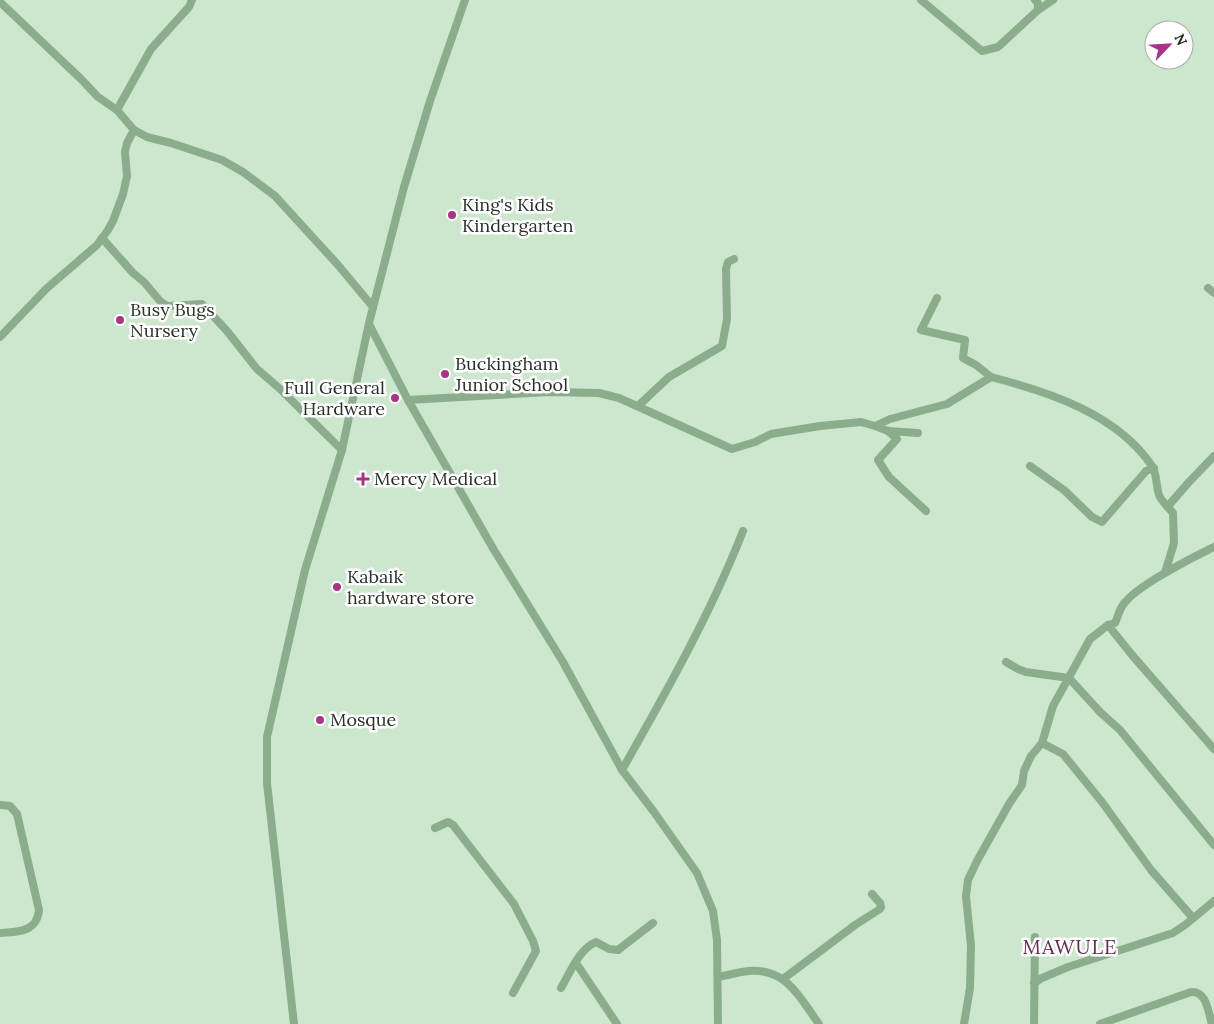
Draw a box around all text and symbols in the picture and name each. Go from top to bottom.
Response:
north arrow [1144,20,1194,70]
text: N [1170,31,1191,48]
place label: King's Kids Kindergarten [462,193,573,237]
marker: King's Kids Kindergarten [446,209,458,221]
place label: Busy Bugs Nursery [130,298,215,342]
marker: Busy Bugs Nursery [114,314,126,326]
place label: Buckingham Junior School [454,352,568,396]
marker: Buckingham Junior School [439,368,451,380]
place label: Full General Hardware [284,376,385,420]
marker: Full General Hardware [389,392,401,404]
place label: Mercy Medical [374,467,497,490]
marker: Mercy Medical [356,472,370,486]
place label: Kabaik hardware store [347,565,475,609]
marker: Kabaik hardware store [331,581,343,593]
place label: Mosque [330,708,396,731]
marker: Mosque [314,714,326,726]
district label: MAWULE [1023,934,1117,959]

